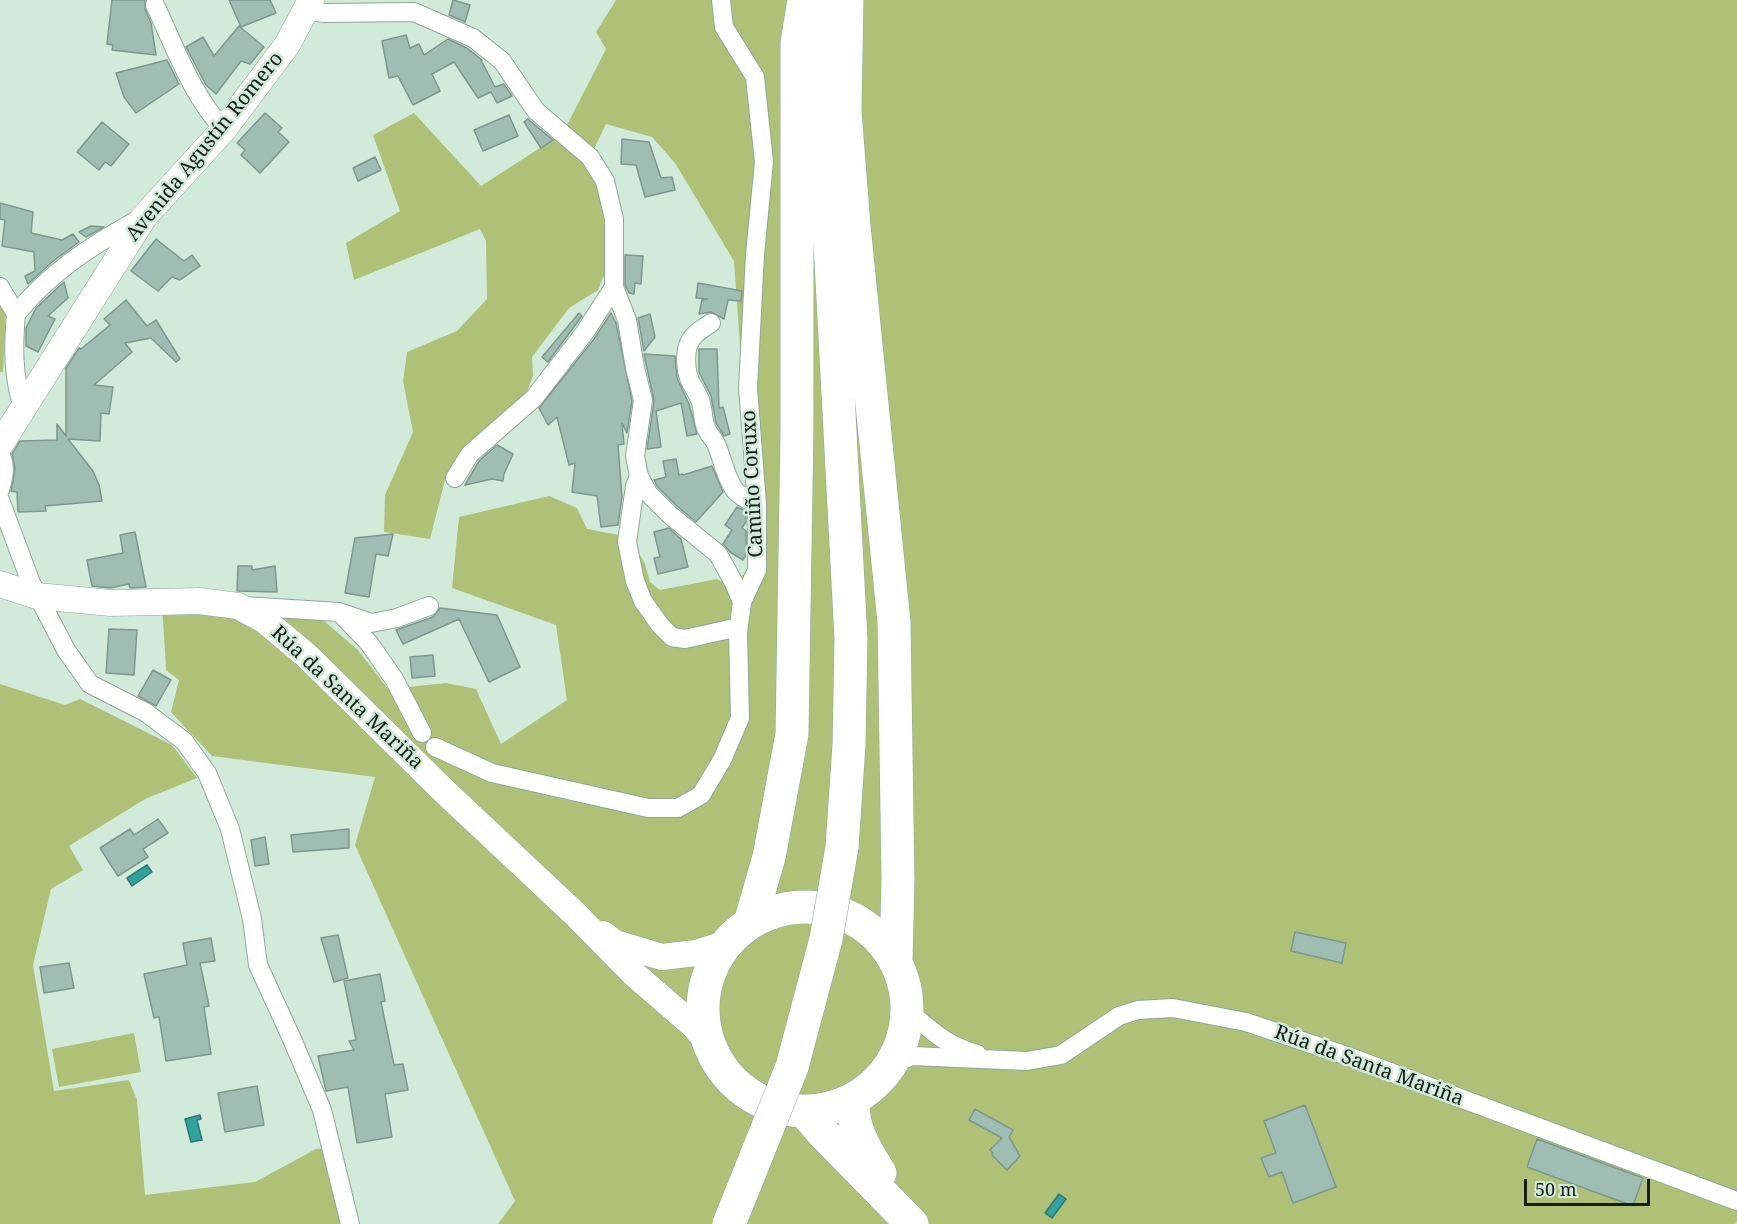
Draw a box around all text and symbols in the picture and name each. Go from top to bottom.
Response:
street label: Avenida Agustín Romero [121,48,289,246]
street label: Camiño Coruxo [737,410,769,558]
street label: Rúa da Santa Mariña [266,621,428,775]
street label: Rúa da Santa Mariña [1271,1021,1467,1111]
scale bar [1527,1167,1653,1205]
text: 50 m [1535,1177,1577,1201]

